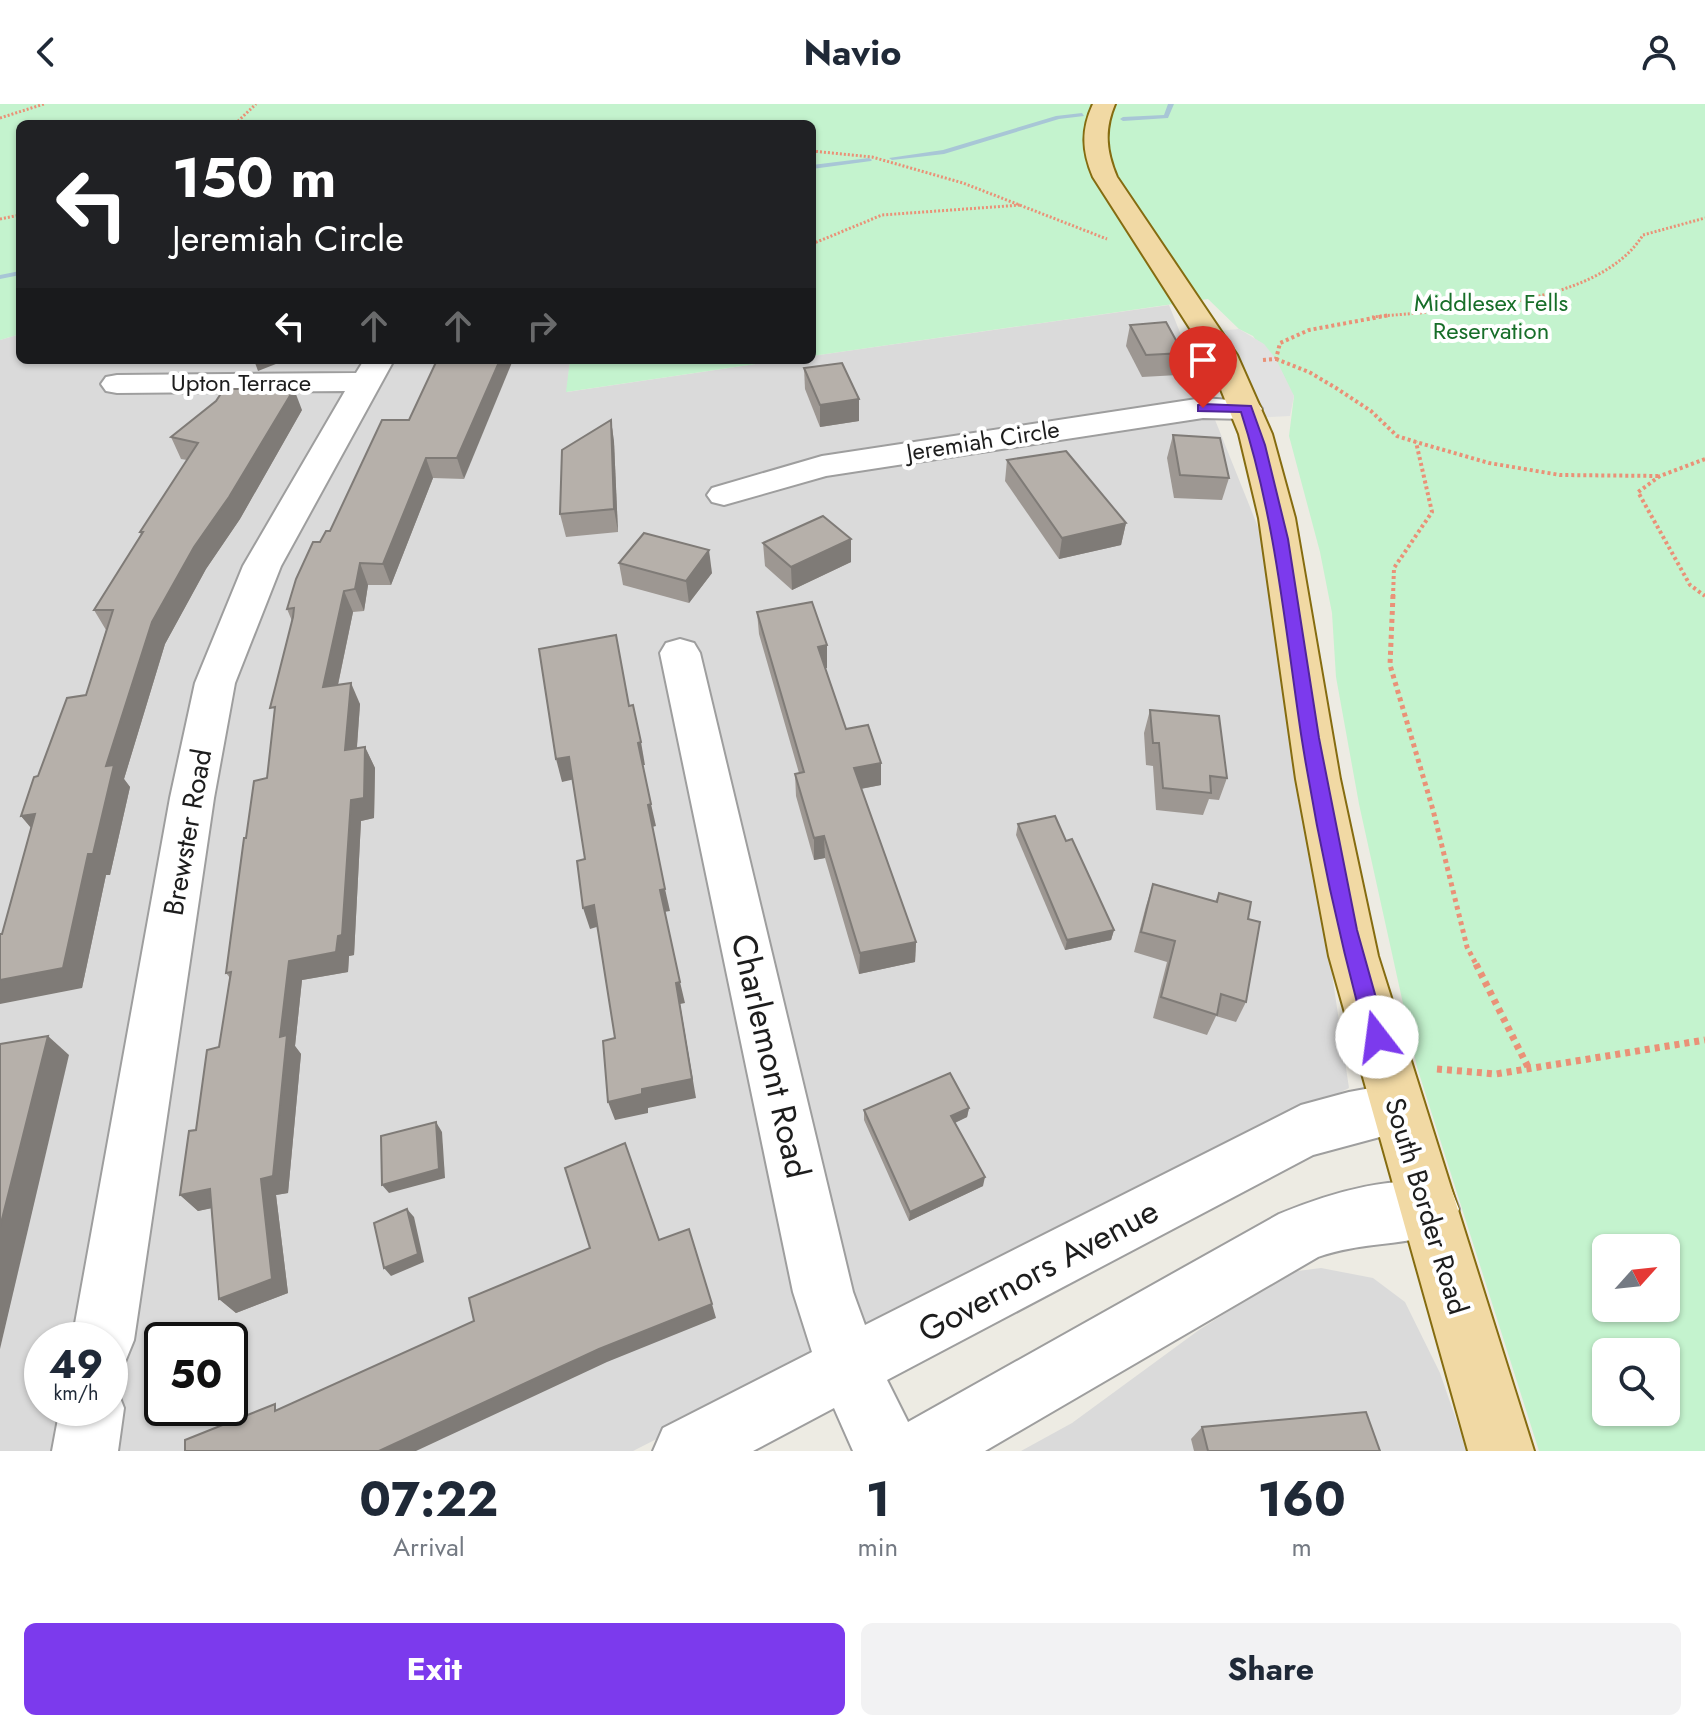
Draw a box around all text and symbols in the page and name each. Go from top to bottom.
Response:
text: Navio [804,26,901,78]
icon: back [24,30,68,74]
icon: person [1637,30,1681,74]
text: 150 m [172,137,336,218]
icon: left [40,152,144,256]
text: Jeremiah Circle [172,212,404,264]
park label: Middlesex Fells Reservation [1414,285,1568,348]
icon: left [268,304,312,348]
icon: ahead [352,304,396,348]
icon: ahead [436,304,480,348]
icon: right [520,304,564,348]
pin [1169,326,1237,408]
icon: arrive [1181,338,1225,382]
street label: Upton Terrace [171,365,311,400]
street label: Jeremiah Circle [901,411,1062,470]
street label: Brewster Road [153,745,222,919]
street label: Charlemont Road [719,929,822,1183]
position arrow [1335,995,1419,1079]
street label: South Border Road [1374,1093,1479,1319]
street label: Governors Avenue [909,1186,1167,1354]
north arrow [1592,1234,1680,1322]
map controls [1592,1234,1680,1426]
speed limit sign: 50 [144,1322,248,1426]
text: 49 [49,1335,103,1393]
button: search [1592,1338,1680,1426]
text: km/h [53,1379,99,1408]
text: 07:22 [359,1465,498,1534]
text: 1 [866,1465,890,1534]
text: 160 [1257,1465,1346,1534]
text: Arrival [393,1528,465,1566]
text: min [858,1528,898,1566]
text: m [1291,1528,1312,1566]
button: Exit [24,1623,845,1715]
button: Share [861,1623,1681,1715]

